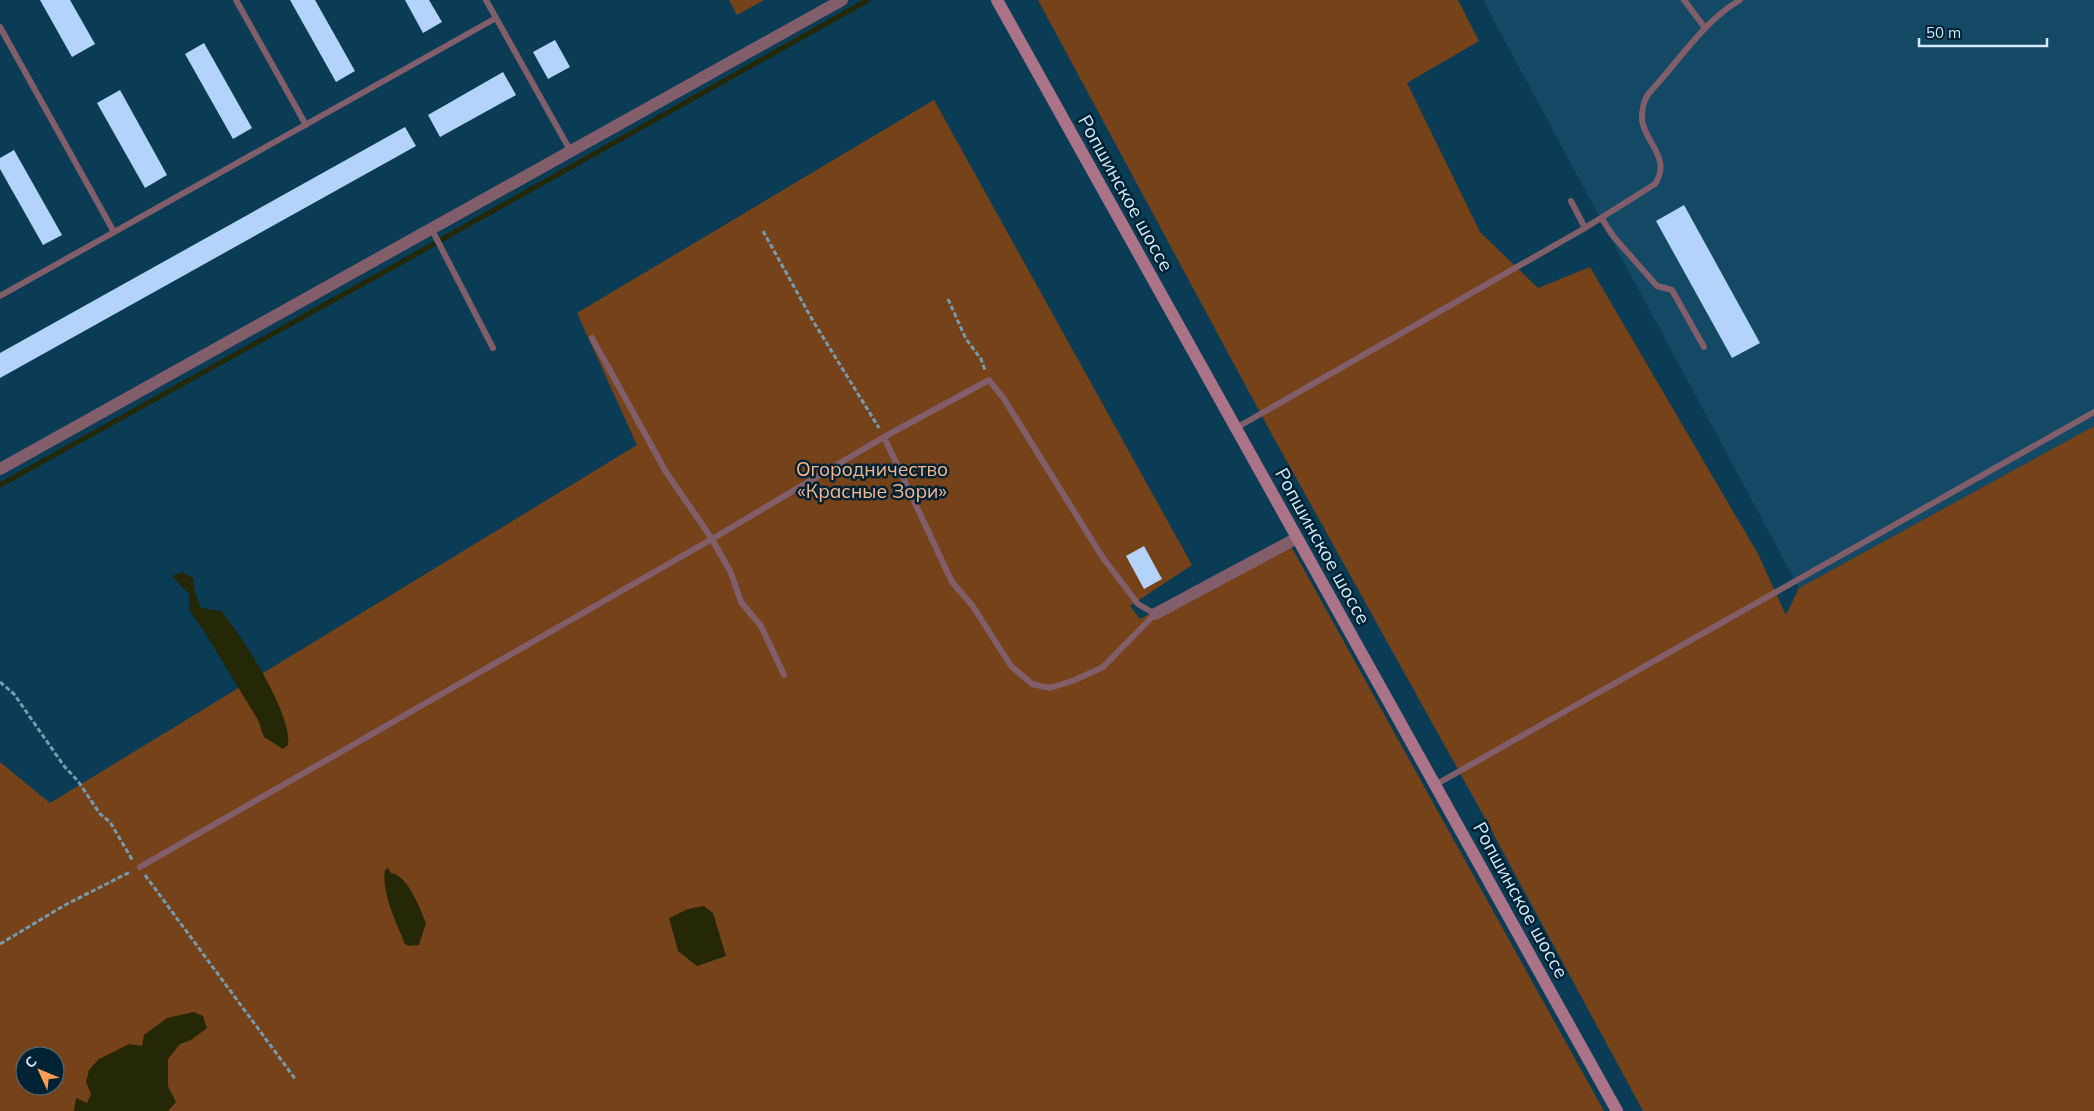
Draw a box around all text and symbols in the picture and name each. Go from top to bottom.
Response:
scale bar [1919,15,2046,47]
text: 50 m [1926,23,1961,42]
street label: Ропшинское шоссе [1073,111,1179,275]
park label: Огородничество «Красные Зори» [796,457,948,503]
street label: Ропшинское шоссе [1270,464,1376,628]
street label: Ропшинское шоссе [1468,818,1574,982]
north arrow [15,1046,65,1096]
text: С [21,1052,40,1072]

